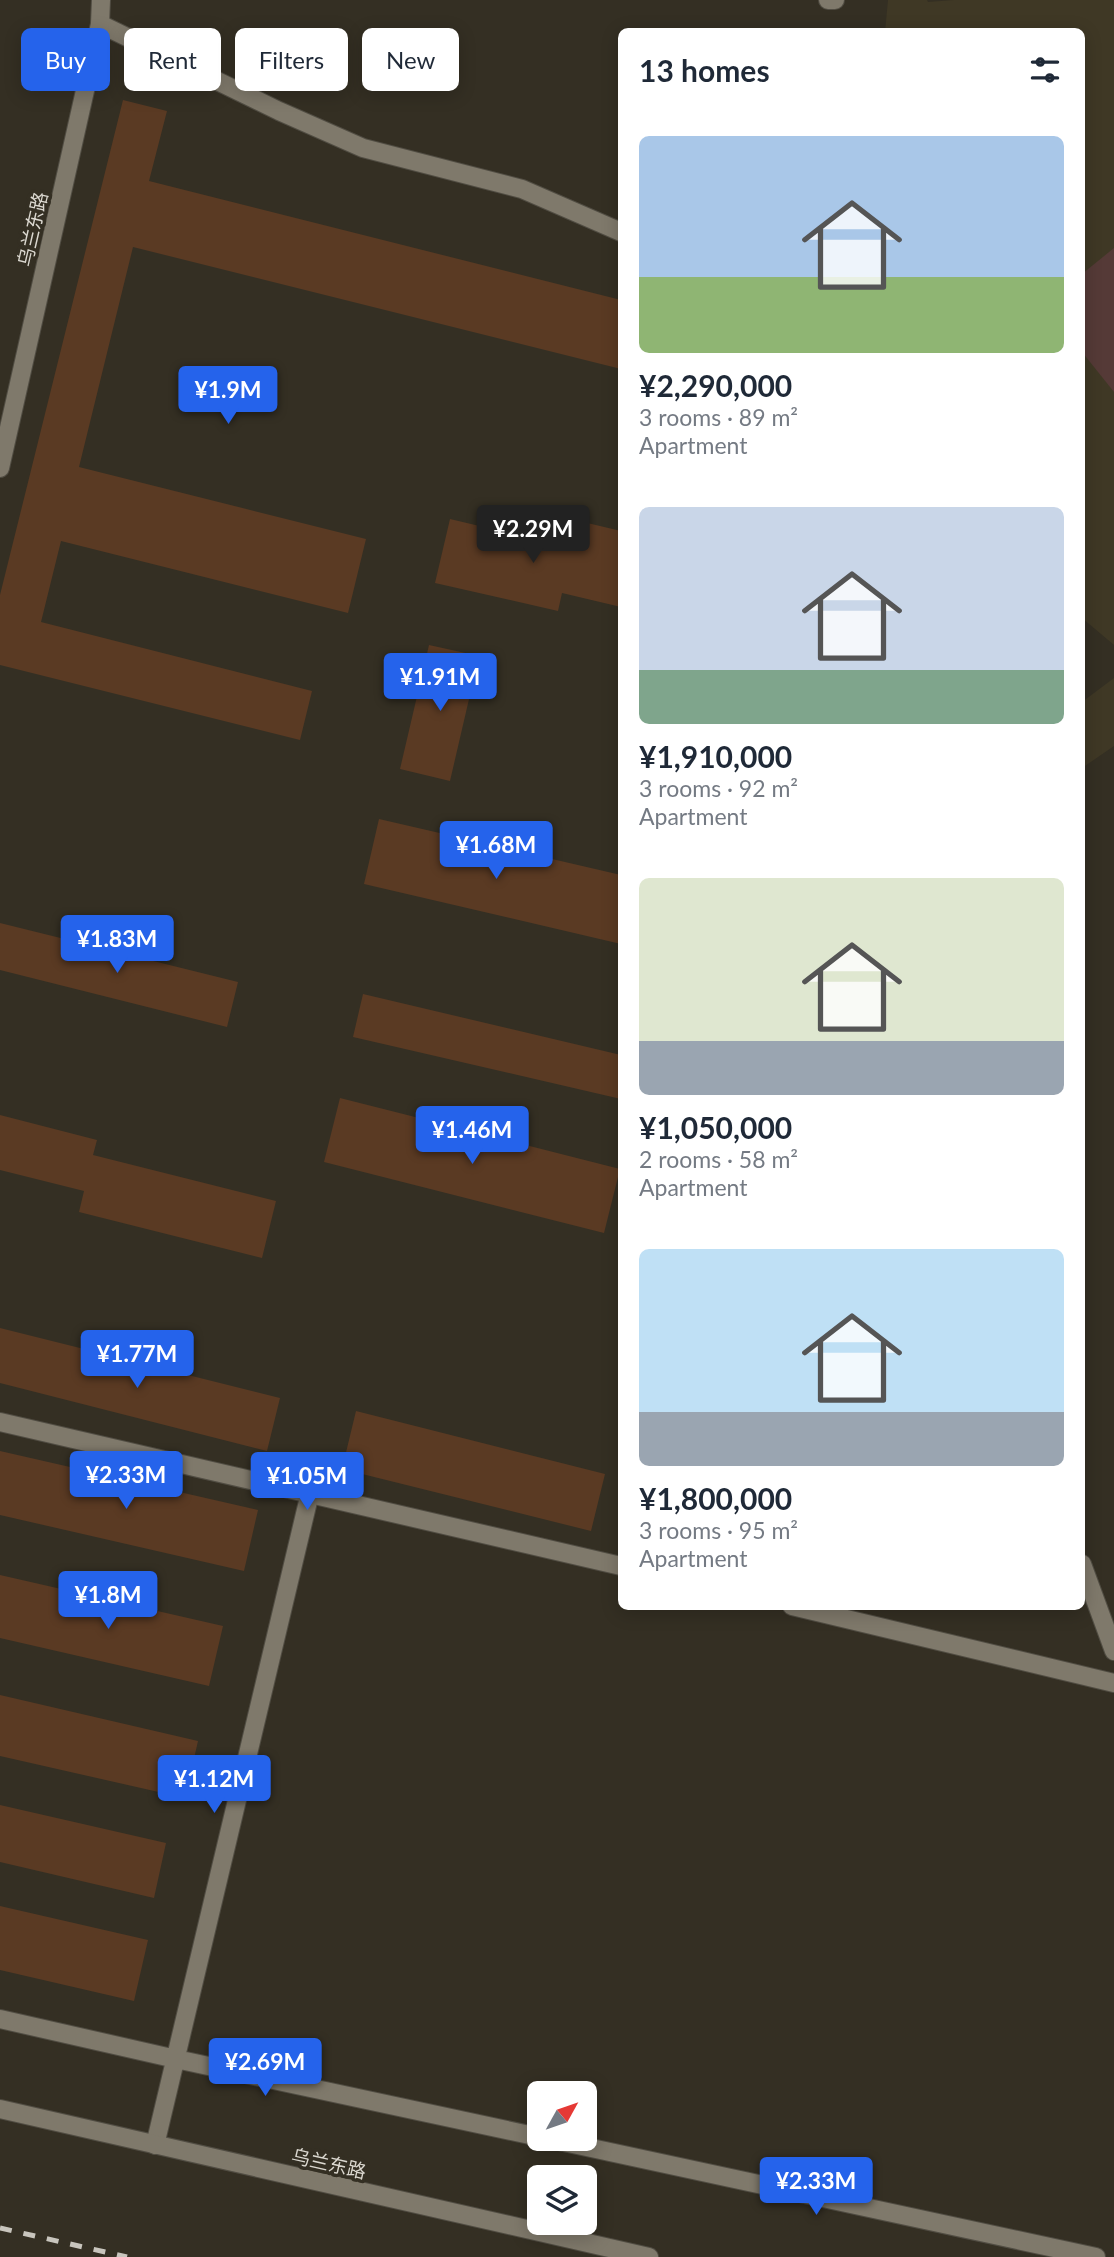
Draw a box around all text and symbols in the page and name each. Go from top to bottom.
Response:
chip: Buy [21,28,110,91]
chip: Rent [124,28,221,91]
chip: Filters [235,28,348,91]
chip: New [362,28,459,91]
icon: filters [1026,51,1064,89]
text: 13 homes [639,52,770,88]
icon: home [789,182,915,308]
street label: 乌兰东路 [12,189,52,269]
pin: ¥1.9M [179,366,277,426]
text: ¥2,290,000 [639,367,792,403]
text: ¥1.9M [194,375,262,403]
text: 3 rooms · 89 m² [639,403,798,431]
text: Apartment [639,431,747,459]
pin: ¥2.29M [476,505,590,565]
text: ¥2.29M [493,514,573,542]
icon: home [789,553,915,679]
pin: ¥1.91M [383,654,497,713]
text: ¥1.91M [400,662,480,690]
text: ¥1,910,000 [639,738,792,774]
text: 3 rooms · 92 m² [639,774,798,802]
text: Apartment [639,802,747,830]
pin: ¥1.68M [439,822,553,881]
text: ¥1.68M [456,830,536,858]
pin: ¥1.83M [60,916,174,975]
text: ¥1.83M [77,924,157,952]
icon: home [789,924,915,1050]
pin: ¥1.46M [415,1106,529,1166]
text: ¥1,050,000 [639,1109,792,1145]
text: ¥1.46M [432,1115,512,1143]
text: 2 rooms · 58 m² [639,1145,798,1173]
text: Apartment [639,1173,747,1201]
icon: home [789,1295,915,1421]
pin: ¥1.77M [80,1330,194,1390]
text: ¥1.77M [97,1339,177,1367]
pin: ¥2.33M [69,1452,183,1511]
pin: ¥1.05M [250,1452,364,1512]
text: ¥2.33M [86,1460,166,1488]
text: ¥1.05M [267,1461,347,1489]
text: ¥1,800,000 [639,1480,792,1516]
text: 3 rooms · 95 m² [639,1516,798,1544]
text: Apartment [639,1544,747,1572]
pin: ¥1.8M [59,1572,157,1631]
text: ¥1.8M [74,1580,142,1608]
pin: ¥1.12M [157,1756,271,1815]
text: ¥1.12M [174,1764,254,1792]
pin: ¥2.69M [208,2038,322,2098]
text: ¥2.69M [225,2047,305,2075]
north arrow [527,2081,597,2151]
map controls [527,2081,597,2235]
street label: 乌兰东路 [289,2143,369,2183]
pin: ¥2.33M [759,2158,873,2217]
button: layers [527,2165,597,2235]
text: ¥2.33M [776,2166,856,2194]

